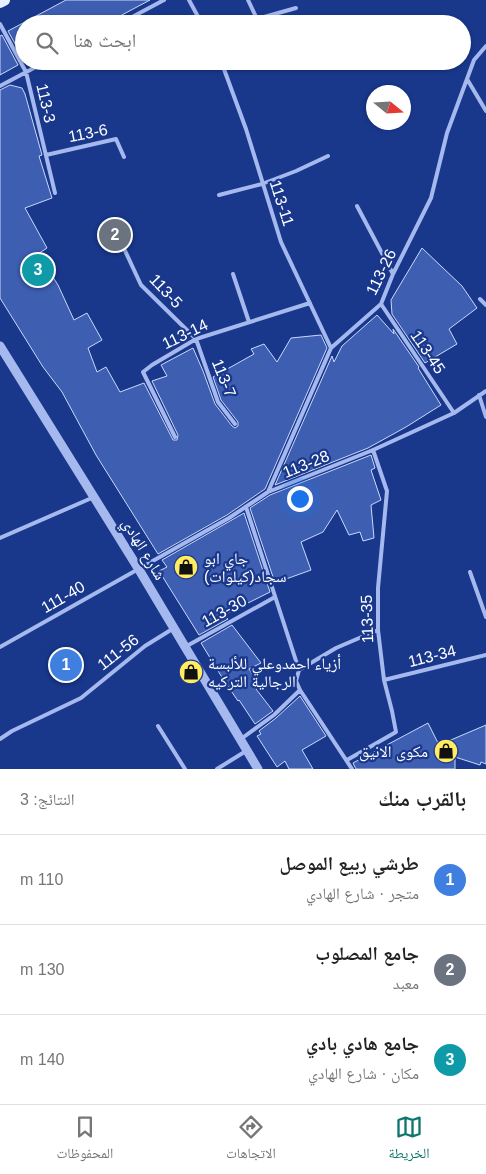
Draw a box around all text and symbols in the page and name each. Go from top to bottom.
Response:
search box [15,15,471,70]
icon: search [33,29,61,57]
text: ابحث هنا [73,30,136,51]
street label: 113-3 [33,82,59,124]
north arrow [366,85,411,130]
street label: 113-6 [67,121,109,145]
street label: 113-11 [267,178,297,228]
pin: 2 [99,216,131,254]
street label: 113-26 [363,246,399,298]
pin: 3 [22,251,54,289]
street label: 113-5 [146,271,186,311]
street label: 113-14 [159,316,211,352]
street label: 113-45 [407,327,449,377]
street label: 113-7 [209,356,239,400]
street label: 113-28 [280,447,332,481]
your location [287,486,313,512]
street label: شارع الهادي [116,515,169,585]
place label: جاي ابو سجاد(كيلوات) [204,550,286,586]
shop icon: جاي ابو سجاد(كيلوات) [173,554,199,580]
street label: 111-40 [38,578,88,616]
street label: 113-30 [199,592,249,630]
street label: 113-35 [358,594,376,644]
street label: 111-56 [94,631,142,673]
street label: 113-34 [406,642,458,670]
pin: 1 [50,646,82,684]
place label: أزياء احمدوعلي للألبسة الرجالية التركيه [208,654,341,691]
shop icon: أزياء احمدوعلي للألبسة الرجالية التركيه [178,659,204,685]
shop icon: مكوى الانيق [433,738,459,764]
place label: مكوى الانيق [359,743,428,762]
text: بالقرب منك [378,787,466,810]
text: النتائج: 3 [20,791,75,808]
text: طرشي ربيع الموصل [280,853,419,874]
text: 110 m [20,871,63,888]
text: 1 [446,871,454,888]
text: متجر · شارع الهادي [306,885,419,902]
text: جامع المصلوب [315,943,419,964]
text: 130 m [20,961,64,978]
text: 2 [446,961,454,978]
text: معبد [393,975,419,992]
text: جامع هادي بادي [306,1033,419,1054]
text: 140 m [20,1051,64,1068]
text: 3 [446,1051,454,1068]
text: مكان · شارع الهادي [308,1065,419,1082]
tab: المحفوظات [56,1113,113,1167]
tab: الاتجاهات [226,1113,276,1167]
tab: الخريطة [388,1113,430,1167]

